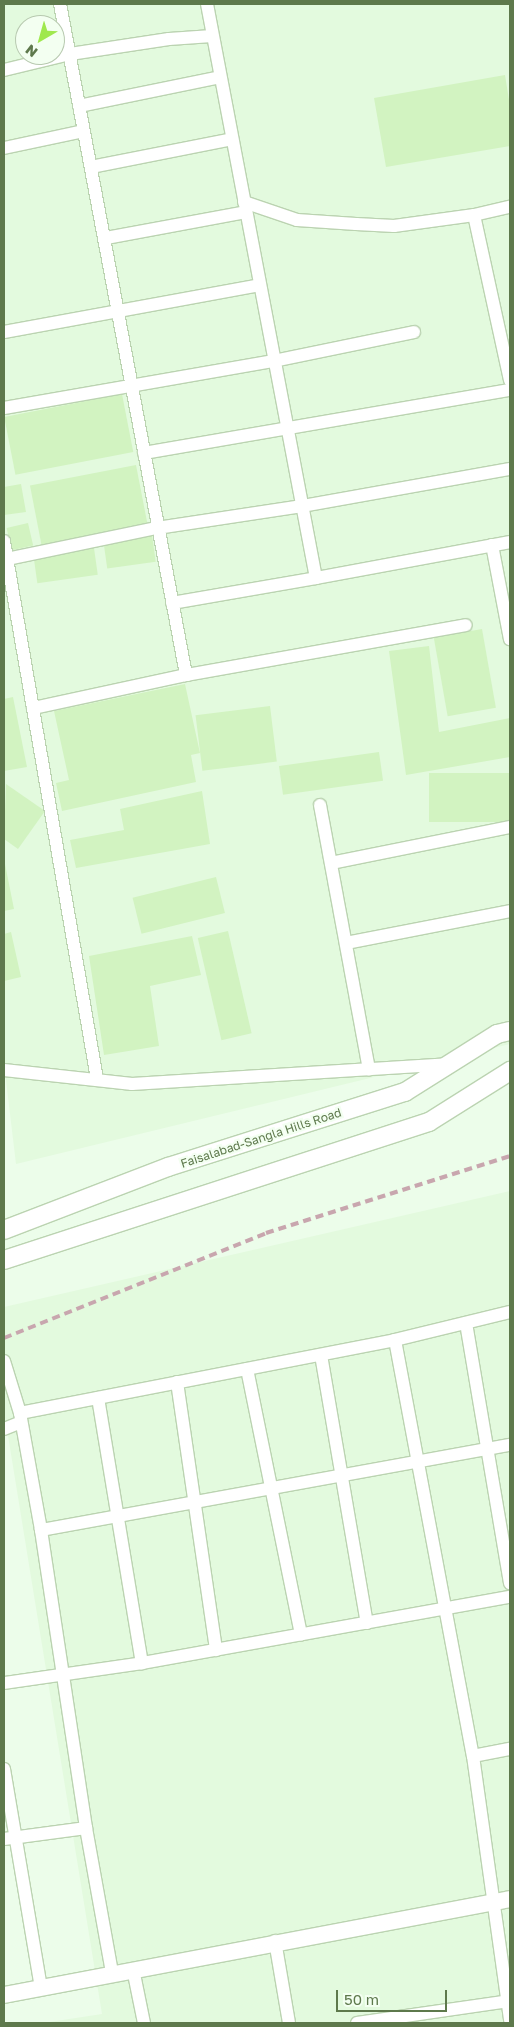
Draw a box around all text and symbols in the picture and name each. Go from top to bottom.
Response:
north arrow [15,15,65,65]
text: N [22,41,41,61]
street label: Faisalabad-Sangla Hills Road [179,1105,343,1171]
scale bar [339,1980,450,2012]
text: 50 m [344,1990,379,2008]

